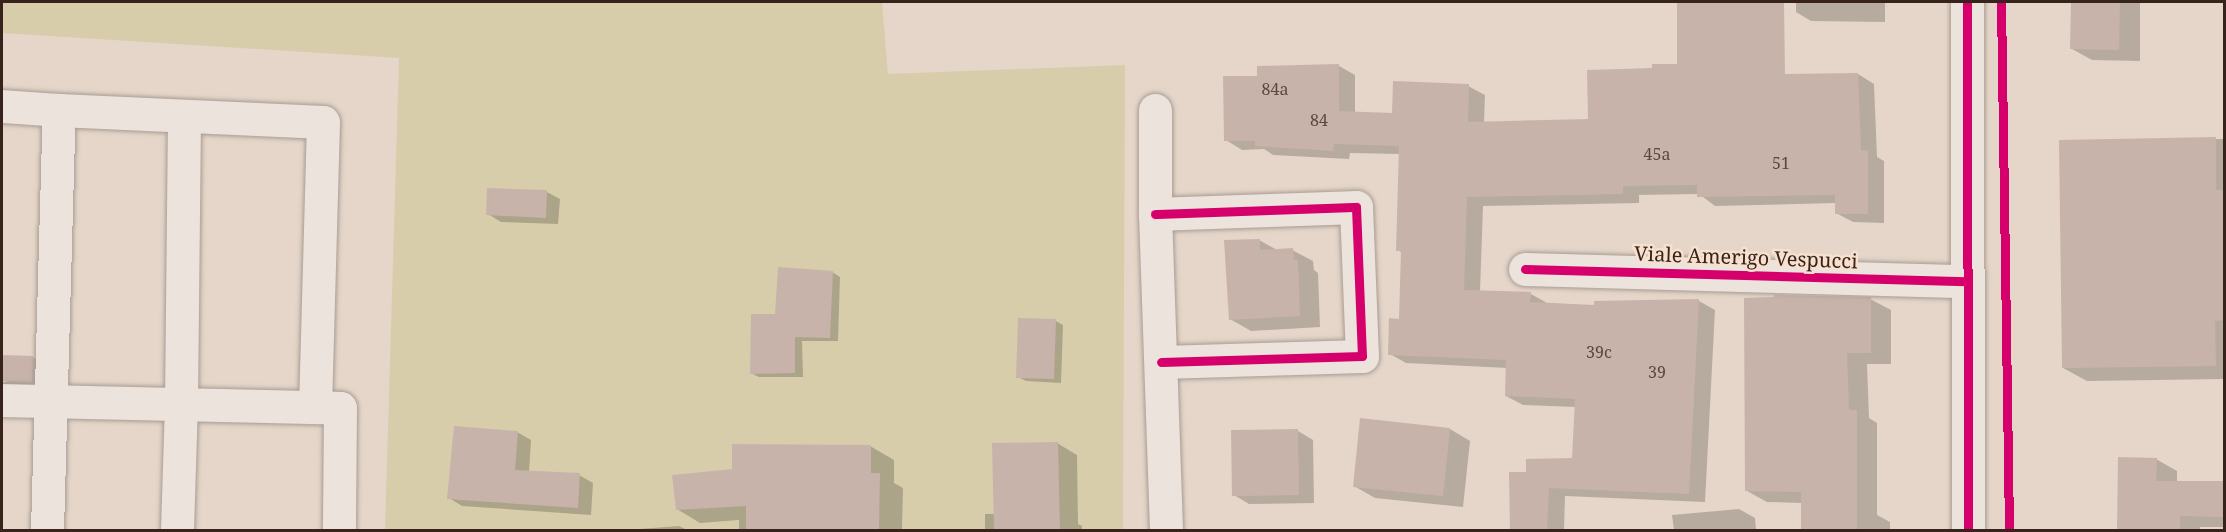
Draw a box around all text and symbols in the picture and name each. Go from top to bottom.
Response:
house number: 84a [1262,79,1288,99]
house number: 84 [1310,110,1328,130]
house number: 45a [1644,144,1670,164]
house number: 51 [1772,153,1790,173]
street label: Viale Amerigo Vespucci [1634,241,1858,273]
house number: 39c [1586,342,1612,362]
house number: 39 [1648,362,1666,382]

